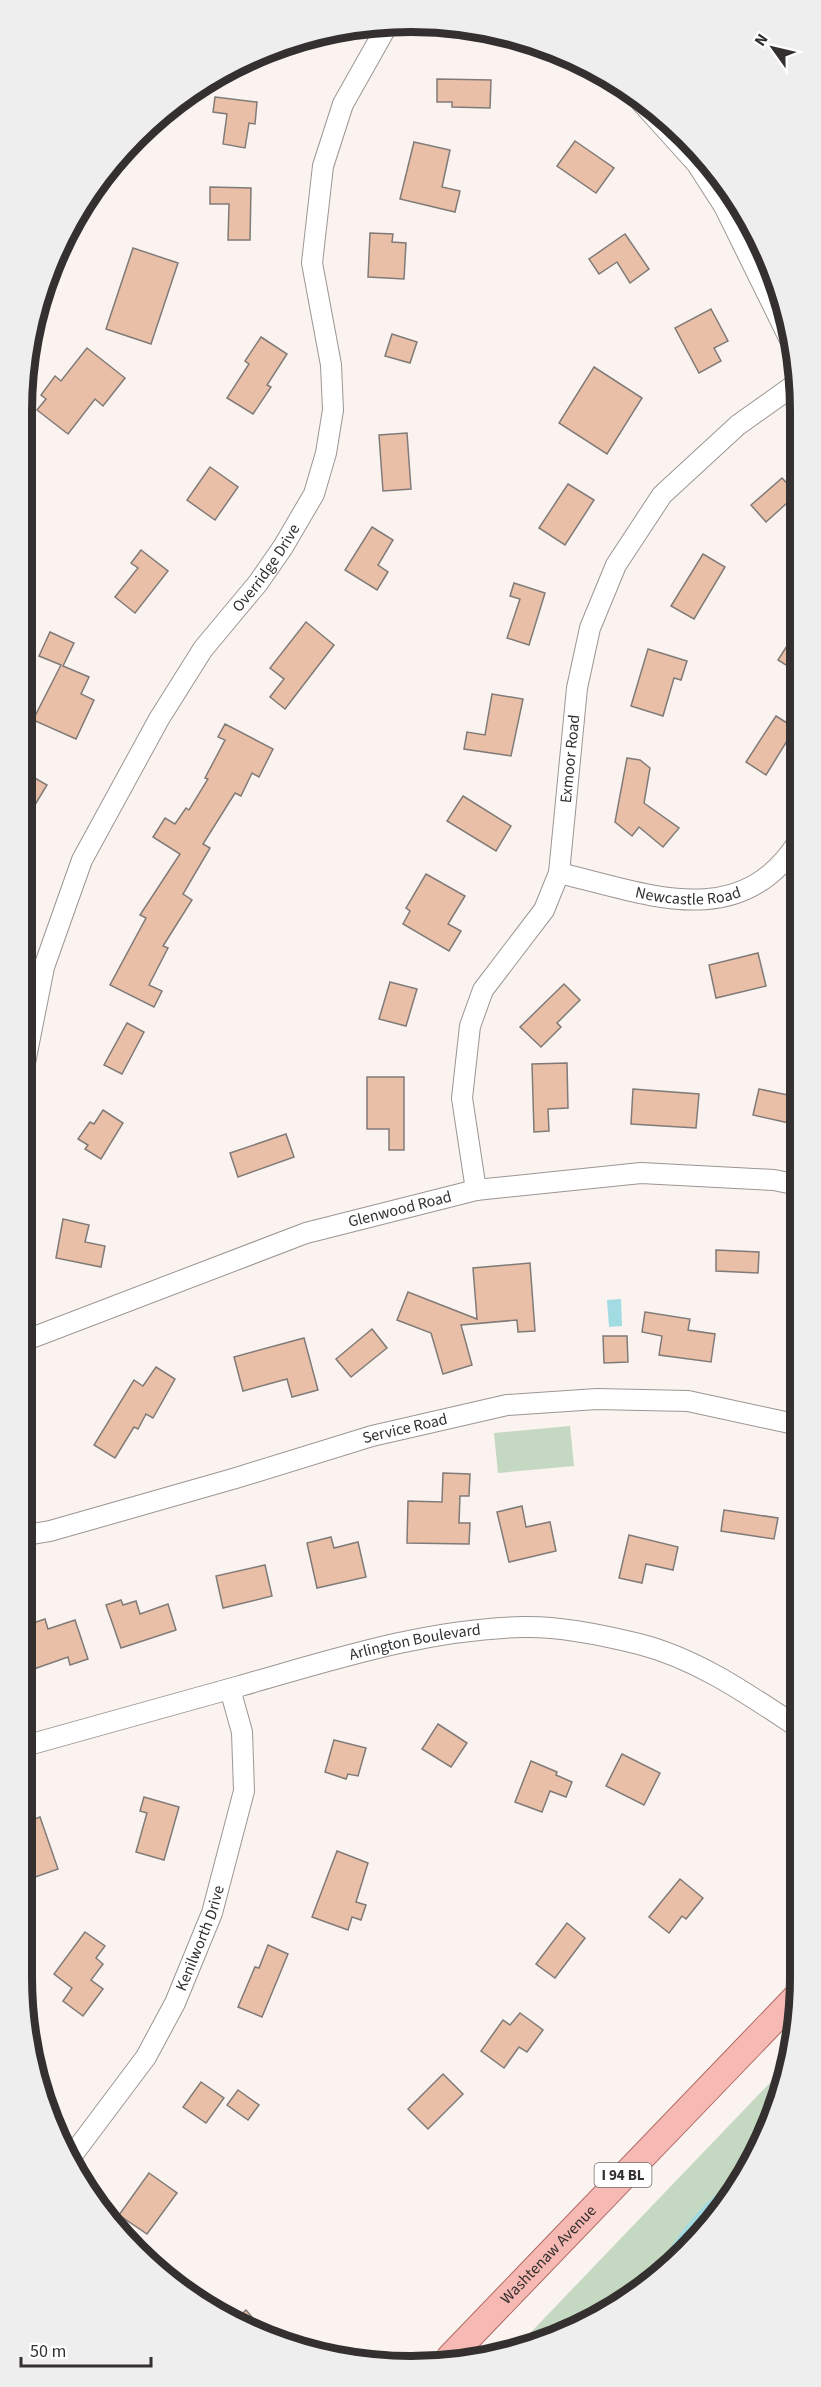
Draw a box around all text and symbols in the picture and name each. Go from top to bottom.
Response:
north arrow [743,18,803,78]
text: N [749,30,773,51]
street label: Overridge Drive [227,520,305,617]
street label: Exmoor Road [555,714,585,804]
street label: Newcastle Road [633,881,744,911]
street label: Glenwood Road [346,1186,454,1233]
street label: Service Road [360,1408,450,1449]
street label: Arlington Boulevard [347,1619,482,1666]
street label: Kenilworth Drive [170,1883,230,1994]
road number: I 94 BL [594,2163,652,2187]
street label: Washtenaw Avenue [495,2200,601,2309]
scale bar [21,2330,152,2368]
text: 50 m [30,2339,66,2364]

